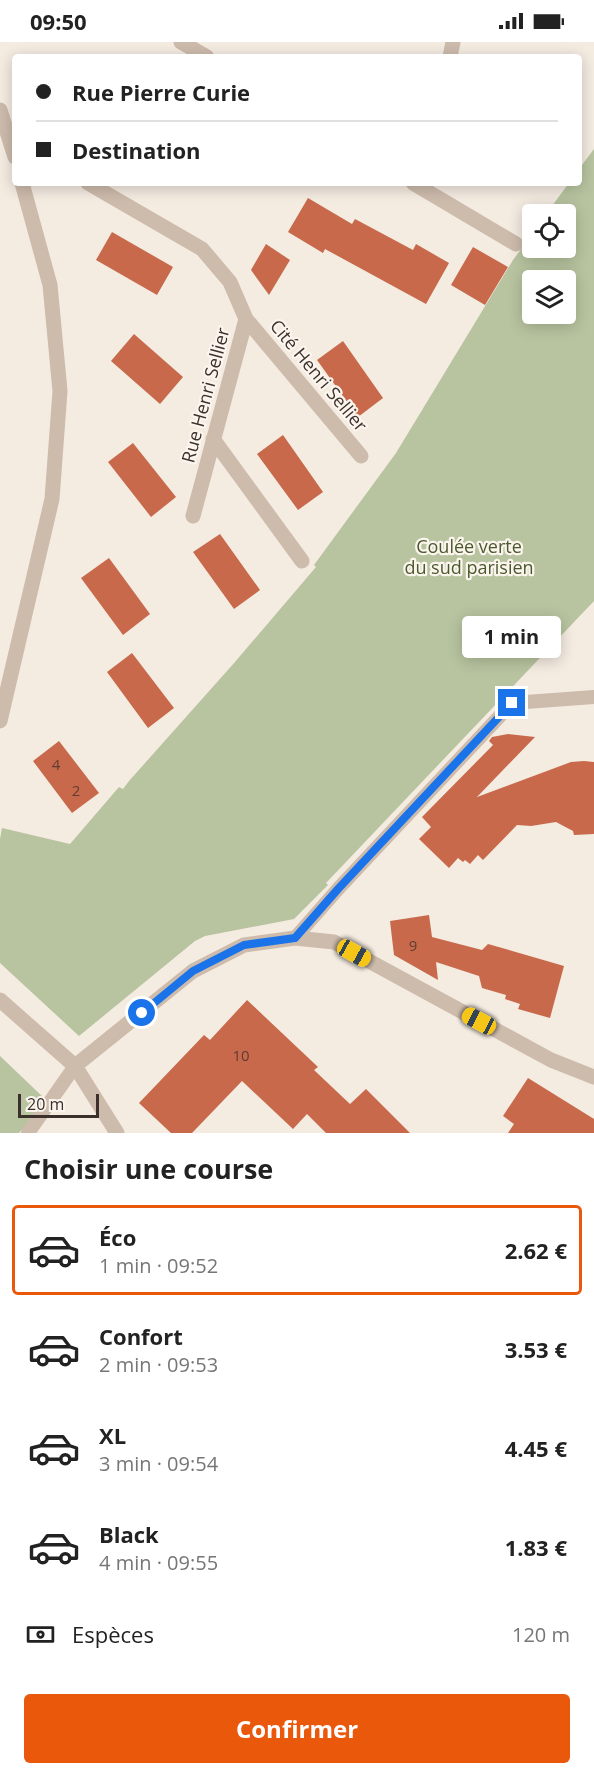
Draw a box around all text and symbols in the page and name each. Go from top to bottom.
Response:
text: 09:50 [30,6,87,36]
text: Rue Pierre Curie [72,77,250,107]
text: Destination [72,135,201,165]
map controls [522,204,576,324]
button: locate [522,204,576,258]
button: layers [522,270,576,324]
street label: Cité Henri Sellier [265,314,373,437]
street label: Rue Henri Sellier [175,324,235,465]
park label: Coulée verte du sud parisien [404,534,534,579]
callout: 1 min [462,616,562,658]
text: 1 min [484,623,539,650]
route end [498,689,525,716]
house number: 4 [52,754,61,774]
house number: 2 [72,780,80,800]
house number: 9 [409,935,417,955]
car [334,936,374,970]
route start [128,999,155,1026]
car [459,1005,499,1037]
house number: 10 [232,1045,250,1065]
scale bar [18,1091,99,1118]
text: 20 m [27,1093,64,1115]
text: Choisir une course [24,1150,273,1187]
text: Éco [99,1222,136,1252]
icon: car [27,1223,81,1277]
text: 2.62 € [505,1235,567,1265]
text: 1 min · 09:52 [99,1252,218,1279]
text: Confort [99,1321,183,1351]
icon: car [27,1322,81,1376]
text: 3.53 € [505,1334,567,1364]
text: 2 min · 09:53 [99,1351,218,1378]
text: XL [99,1420,126,1450]
icon: car [27,1421,81,1475]
text: 4.45 € [505,1433,567,1463]
text: 3 min · 09:54 [99,1450,218,1477]
text: Black [99,1519,159,1549]
icon: car [27,1520,81,1574]
text: 1.83 € [505,1532,567,1562]
text: 4 min · 09:55 [99,1549,218,1576]
icon: cash [24,1618,57,1651]
text: Espèces [72,1619,154,1649]
text: 120 m [512,1621,570,1648]
button: Confirmer [24,1694,570,1763]

